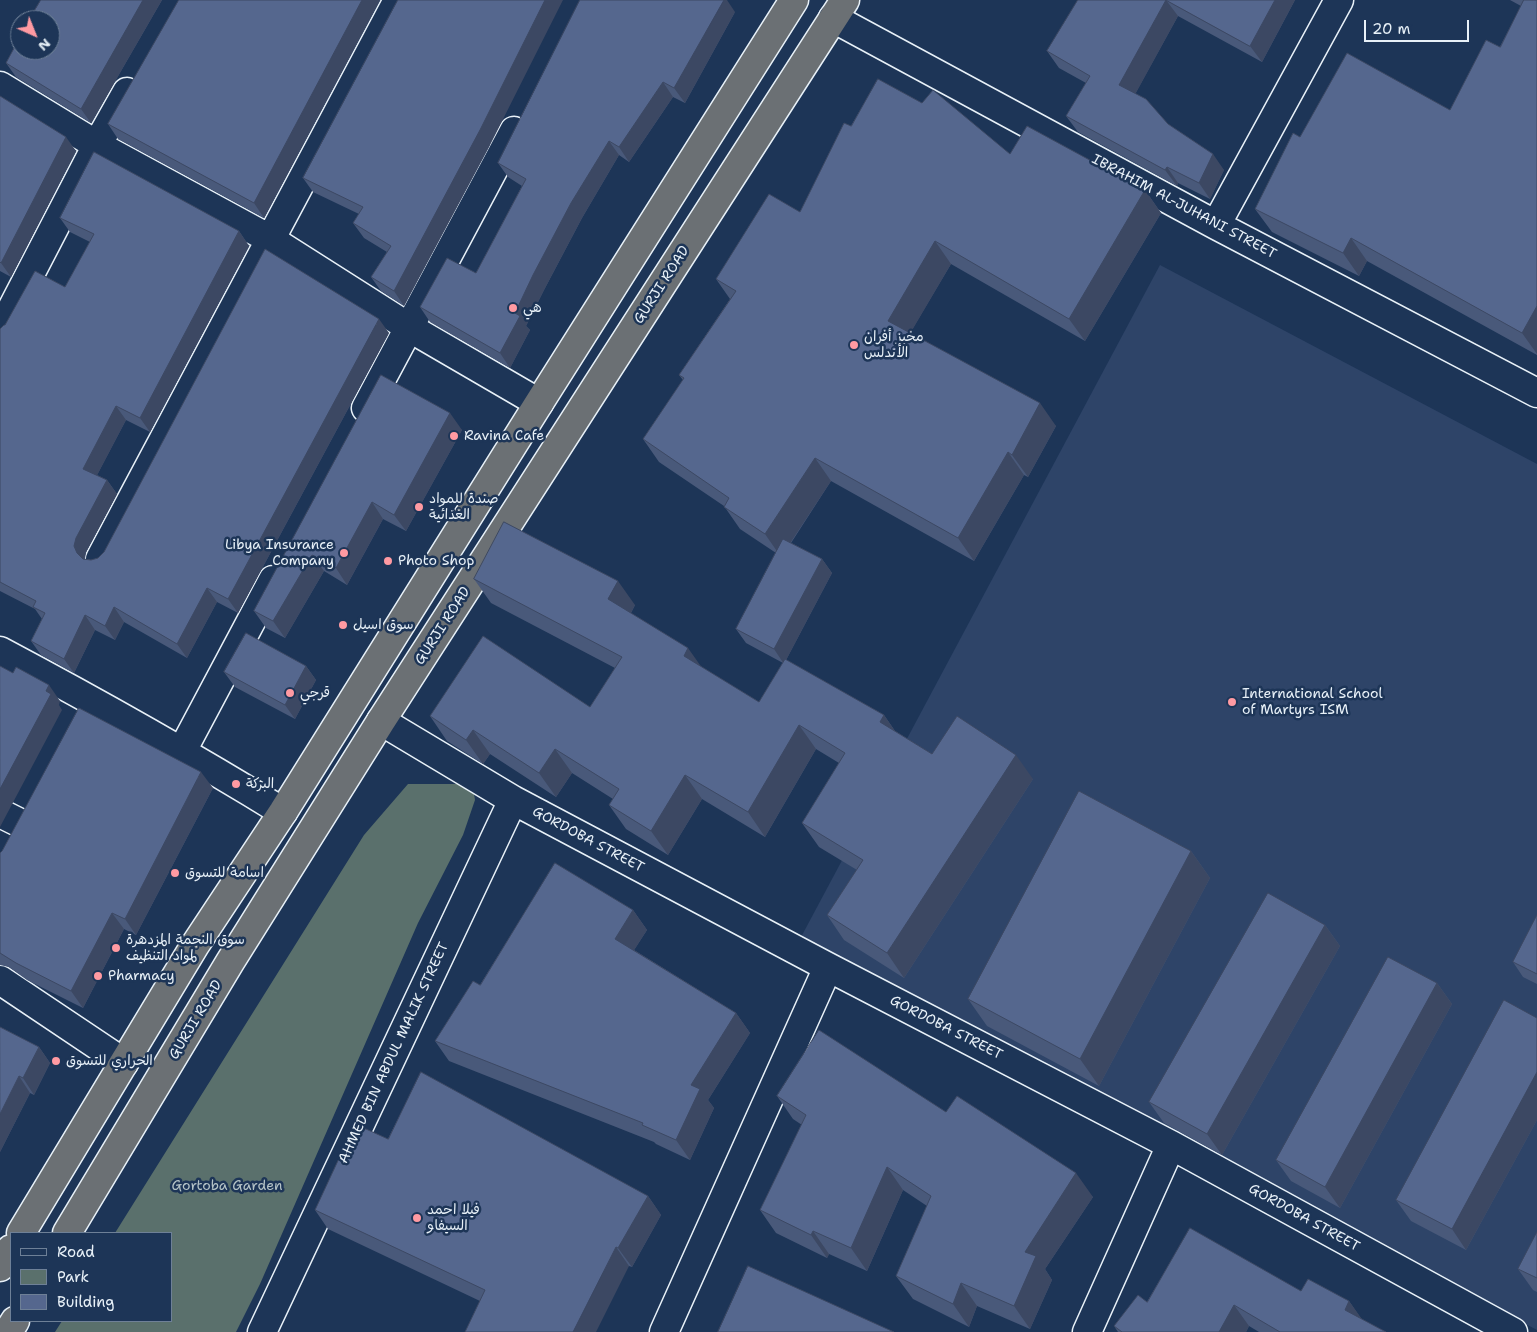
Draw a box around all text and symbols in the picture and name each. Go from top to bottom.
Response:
north arrow [10,10,60,60]
scale bar [1367,10,1472,42]
text: 20 m [1372,19,1411,39]
text: N [34,35,55,55]
street label: IBRAHIM AL-JUHANI STREET [1089,151,1279,263]
street label: GURJI ROAD [631,243,693,327]
place label: هي [523,300,542,316]
marker: هي [507,302,519,314]
place label: مخبز أفران الأندلس [864,329,924,362]
marker: مخبز أفران الأندلس [848,339,860,351]
place label: Ravina Cafe [464,428,544,444]
marker: Ravina Cafe [448,430,460,442]
place label: صندة للمواد الغذائية [429,491,499,524]
marker: صندة للمواد الغذائية [413,501,425,513]
place label: Libya Insurance Company [225,537,334,570]
marker: Libya Insurance Company [338,547,350,559]
place label: Photo Shop [398,553,474,569]
marker: Photo Shop [382,555,394,567]
street label: GURJI ROAD [412,584,474,668]
place label: سوق اسيل [353,617,414,633]
marker: سوق اسيل [337,619,349,631]
place label: قرجي [300,685,330,701]
place label: International School of Martyrs ISM [1242,686,1383,719]
marker: قرجي [284,687,296,699]
marker: International School of Martyrs ISM [1226,696,1238,708]
place label: البركة [246,776,274,792]
marker: البركة [230,778,242,790]
street label: GORDOBA STREET [529,803,647,877]
place label: اسامة للتسوق [185,865,264,881]
marker: اسامة للتسوق [169,867,181,879]
place label: سوق النجمة المزدهرة لمواد التنظيف [126,932,245,964]
street label: AHMED BIN ABDUL MALIK STREET [335,940,453,1166]
marker: سوق النجمة المزدهرة لمواد التنظيف [110,942,122,954]
place label: Pharmacy [108,968,175,984]
marker: Pharmacy [92,970,104,982]
street label: GURJI ROAD [166,977,226,1063]
street label: GORDOBA STREET [887,992,1005,1064]
place label: الحراري للتسوق [66,1053,153,1069]
marker: الحراري للتسوق [50,1055,62,1067]
park label: Gortoba Garden [171,1178,283,1194]
street label: GORDOBA STREET [1246,1181,1362,1255]
place label: فيلا احمد السيفاو [427,1202,480,1234]
marker: فيلا احمد السيفاو [411,1212,423,1224]
legend [10,1232,172,1322]
text: Road [57,1242,95,1262]
text: Park [57,1267,89,1287]
text: Building [57,1292,114,1312]

